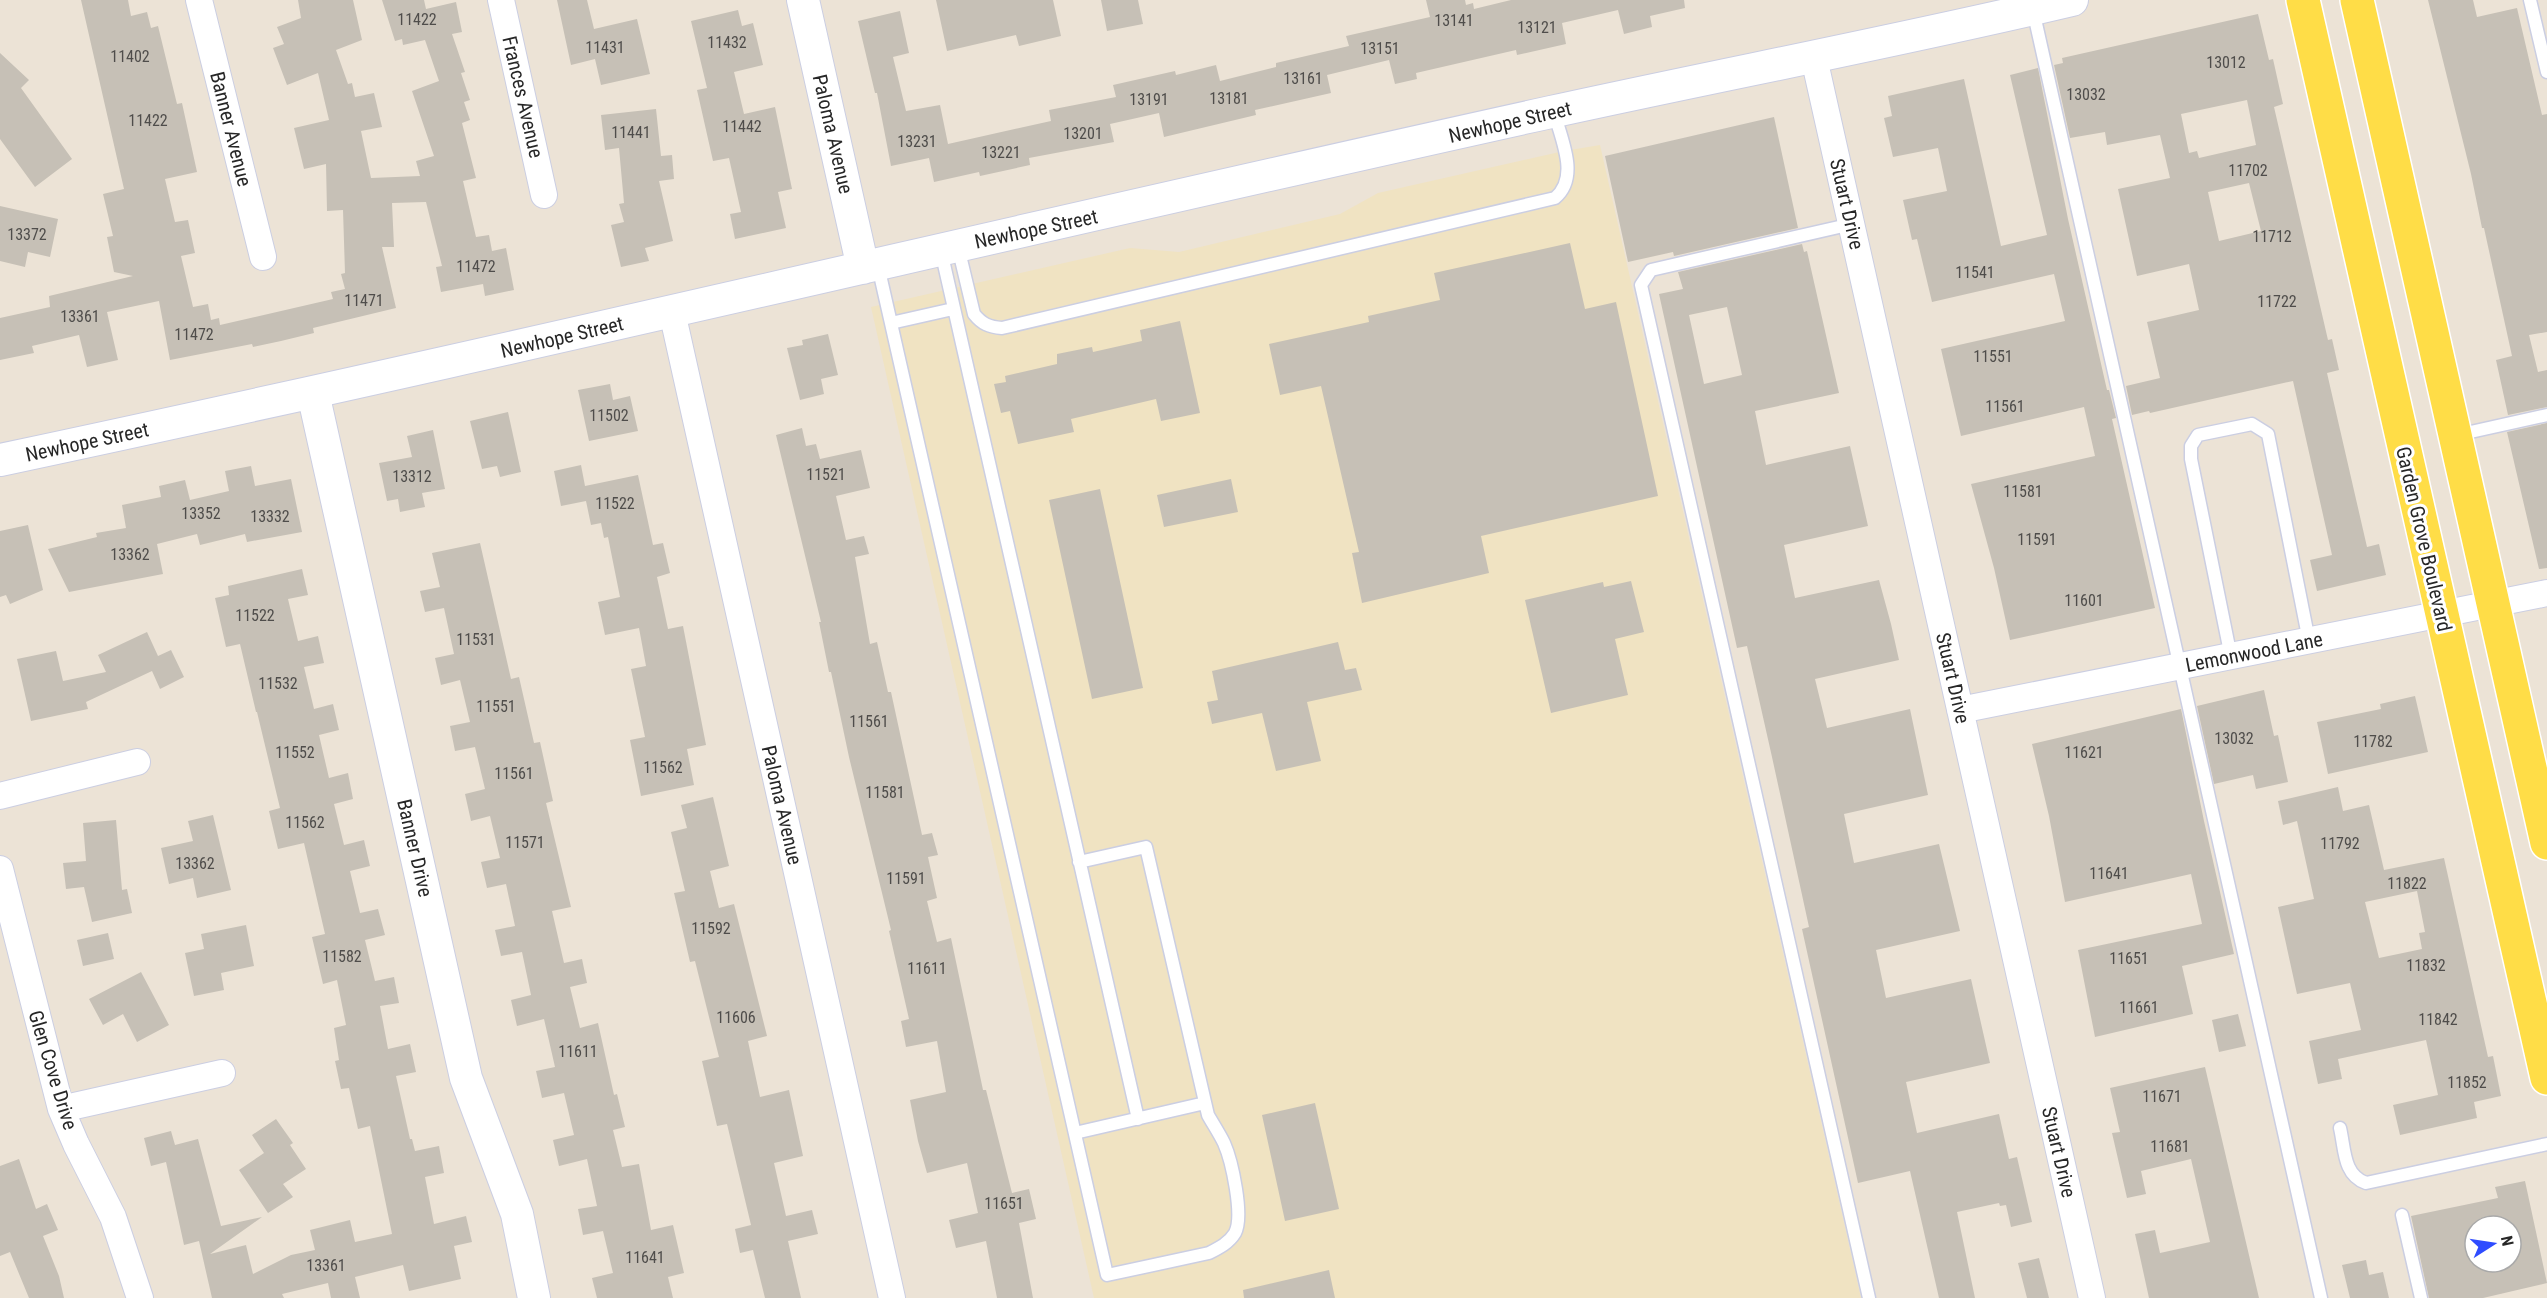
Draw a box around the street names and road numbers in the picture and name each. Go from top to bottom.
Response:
street label: Frances Avenue [497,34,549,160]
street label: Banner Avenue [205,69,257,189]
street label: Paloma Avenue [808,72,858,196]
street label: Newhope Street [1446,96,1574,148]
street label: Stuart Drive [1825,156,1869,252]
street label: Newhope Street [972,204,1100,254]
street label: Newhope Street [498,311,626,363]
street label: Newhope Street [23,417,151,467]
street label: Garden Grove Boulevard [2391,444,2457,634]
street label: Lemonwood Lane [2183,627,2325,677]
street label: Stuart Drive [1931,630,1975,726]
street label: Paloma Avenue [757,743,807,867]
street label: Banner Drive [392,797,438,899]
street label: Glen Cove Drive [23,1007,83,1133]
street label: Stuart Drive [2037,1104,2081,1200]

